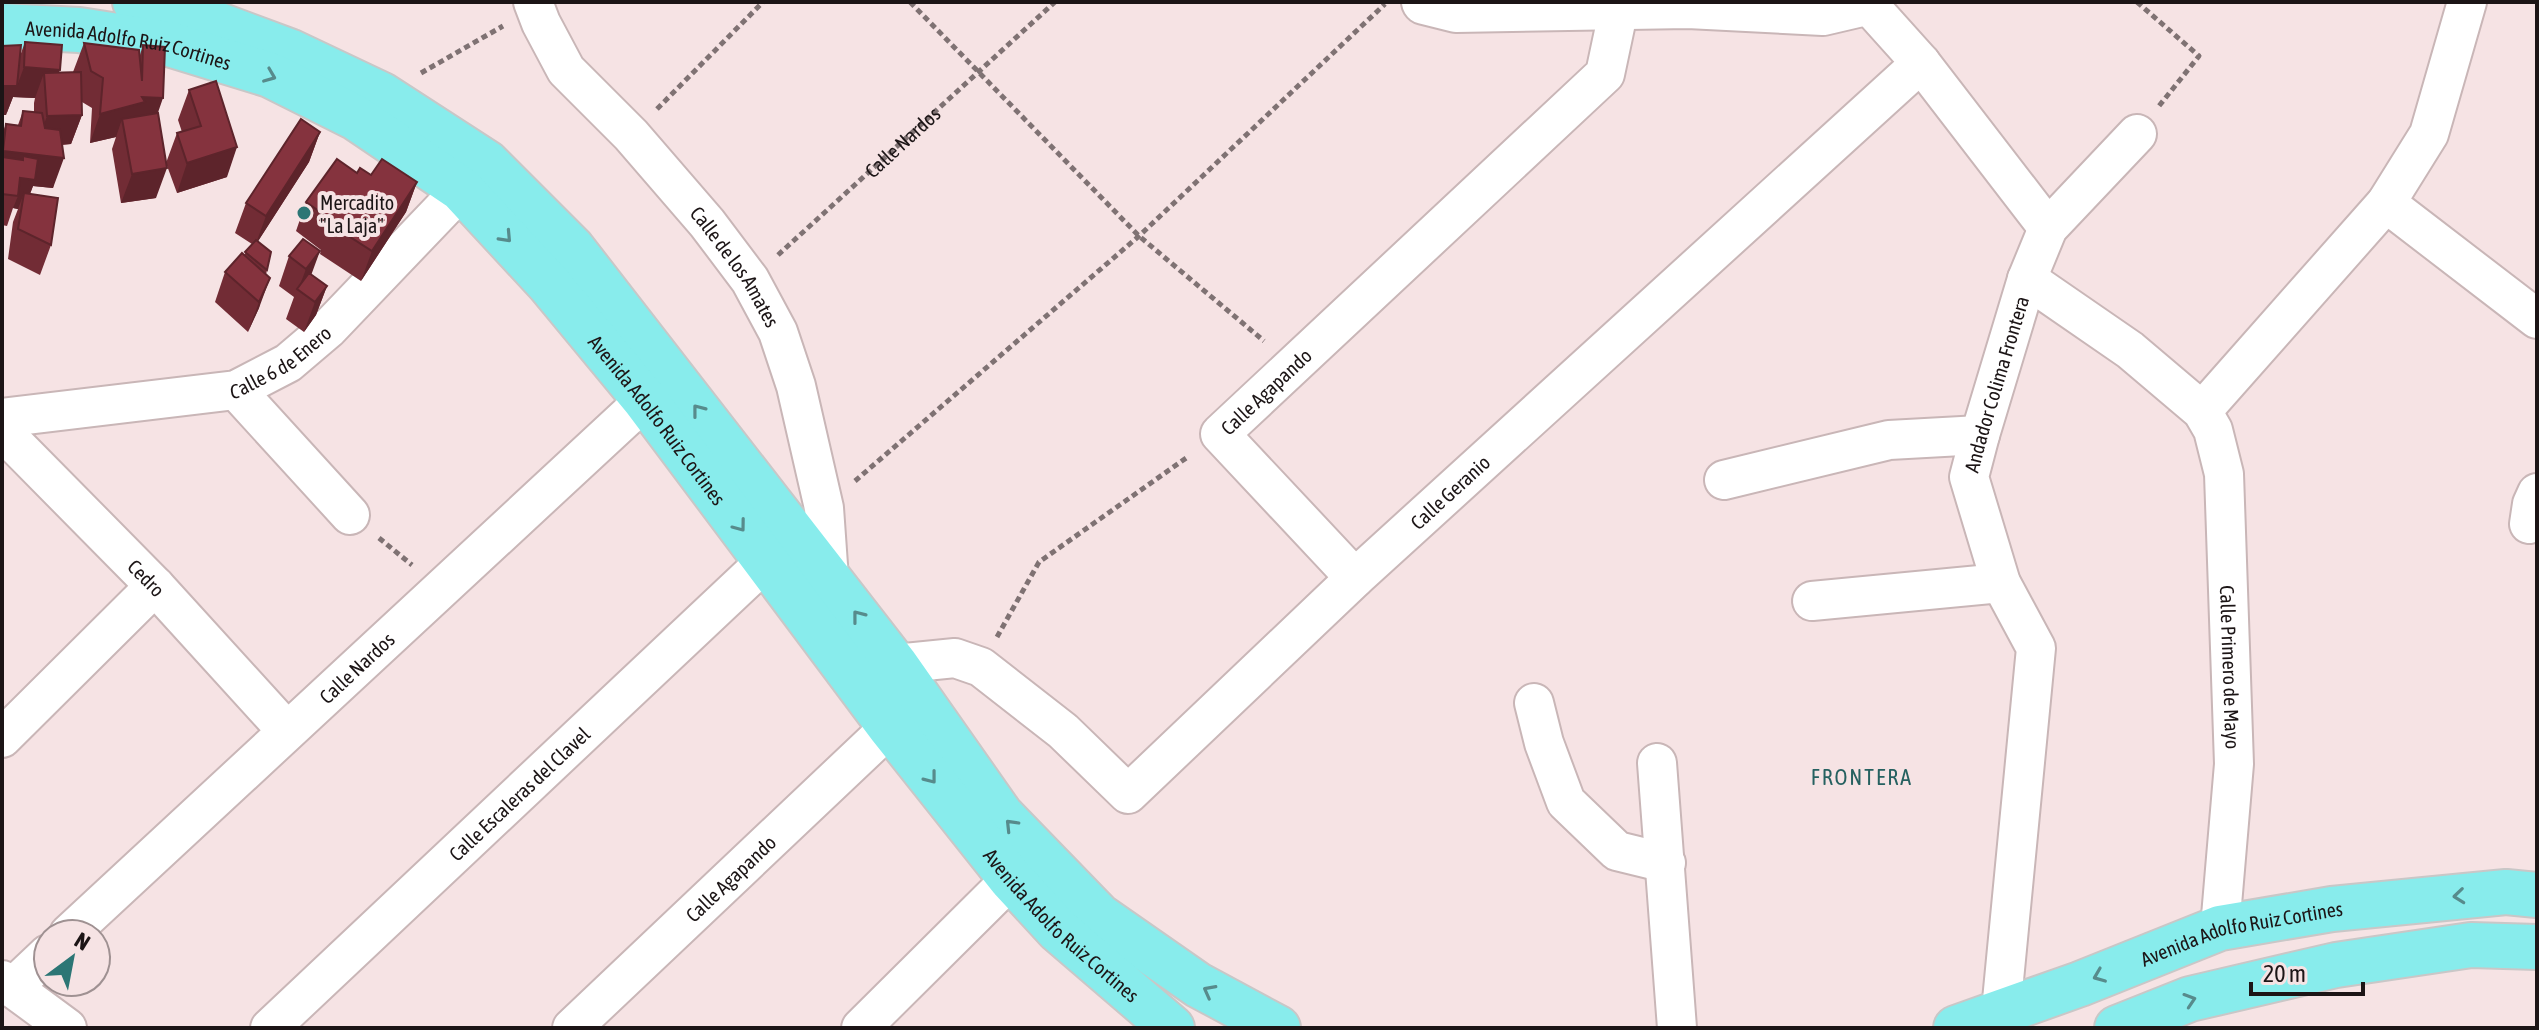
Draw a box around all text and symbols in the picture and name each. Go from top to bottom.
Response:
street label: Avenida Adolfo Ruiz Cortines [25,16,234,74]
one-way arrow [262,67,276,83]
street label: Calle Nardos [860,102,944,182]
place label: Mercadito "La Laja" [320,191,394,237]
street label: Calle de los Amates [686,201,785,331]
marker: Mercadito "La Laja" [295,204,313,222]
one-way arrow [496,228,510,243]
street label: Andador Colima Frontera [1959,293,2033,475]
street label: Calle 6 de Enero [229,321,335,402]
street label: Avenida Adolfo Ruiz Cortines [584,330,731,509]
street label: Calle Agapando [1216,343,1316,439]
one-way arrow [694,404,708,419]
street label: Calle Geranio [1405,450,1494,534]
one-way arrow [731,517,745,532]
street label: Cedro [124,554,170,601]
street label: Calle Primero de Mayo [2216,585,2245,749]
one-way arrow [853,610,867,625]
street label: Calle Nardos [314,627,399,708]
street label: Calle Escaleras del Clavel [444,721,595,865]
district label: FRONTERA [1811,764,1913,790]
one-way arrow [921,769,935,784]
one-way arrow [1006,820,1021,834]
street label: Calle Agapando [681,830,780,926]
street label: Avenida Adolfo Ruiz Cortines [979,843,1144,1006]
one-way arrow [2452,888,2465,905]
street label: Avenida Adolfo Ruiz Cortines [2137,897,2344,970]
north arrow [32,918,112,998]
text: N [70,927,95,956]
scale bar [2251,946,2363,996]
text: 20 m [2263,960,2306,987]
one-way arrow [2093,966,2107,983]
one-way arrow [1203,986,1218,1001]
one-way arrow [2182,993,2196,1009]

